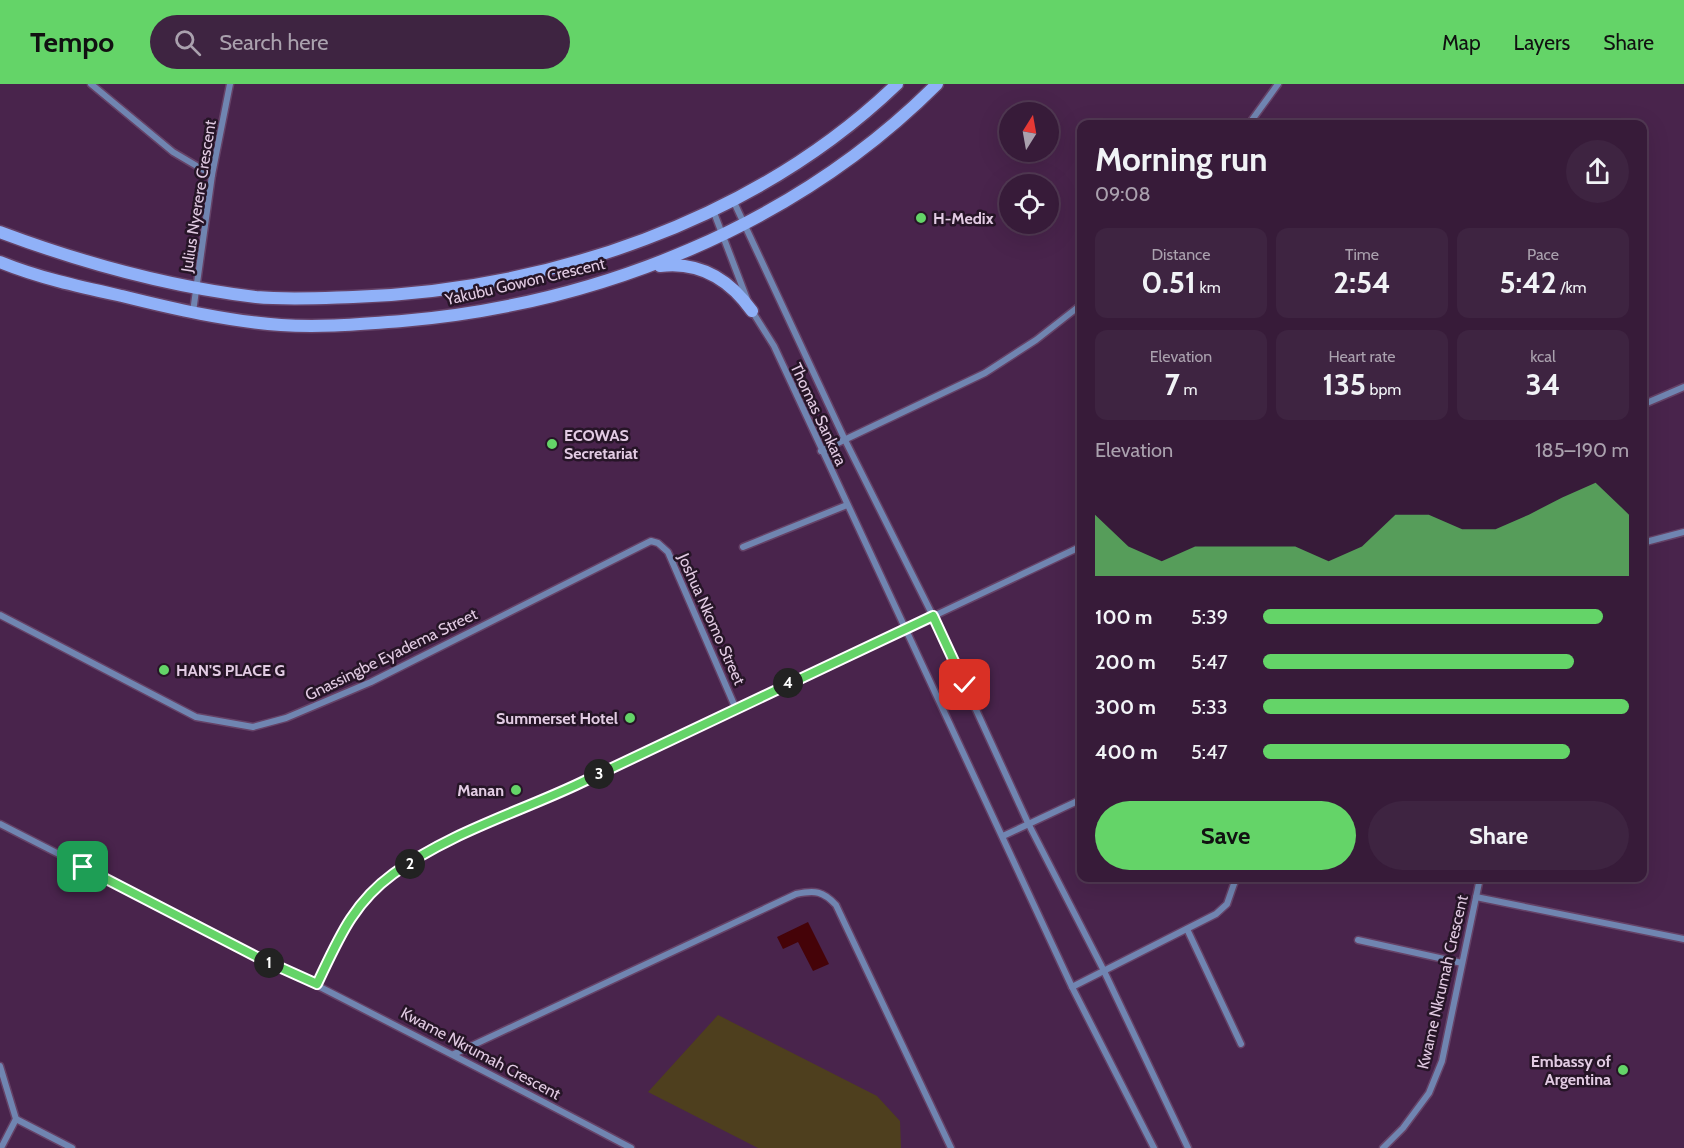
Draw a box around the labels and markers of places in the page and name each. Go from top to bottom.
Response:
place label: H-Medix [933,209,994,228]
marker: H-Medix [914,211,928,225]
place label: ECOWAS Secretariat [564,426,639,463]
marker: ECOWAS Secretariat [545,437,559,451]
pin [939,659,990,710]
place label: HAN'S PLACE G [176,661,285,680]
marker: HAN'S PLACE G [157,663,171,677]
pin: 4 [773,668,803,698]
place label: Summerset Hotel [496,709,618,728]
marker: Summerset Hotel [623,711,637,725]
pin: 3 [584,759,614,789]
place label: Manan [457,781,504,800]
marker: Manan [509,783,523,797]
pin [57,841,108,892]
pin: 2 [395,849,425,879]
pin: 1 [254,948,284,978]
place label: Embassy of Argentina [1531,1052,1612,1089]
marker: Embassy of Argentina [1616,1063,1630,1077]

